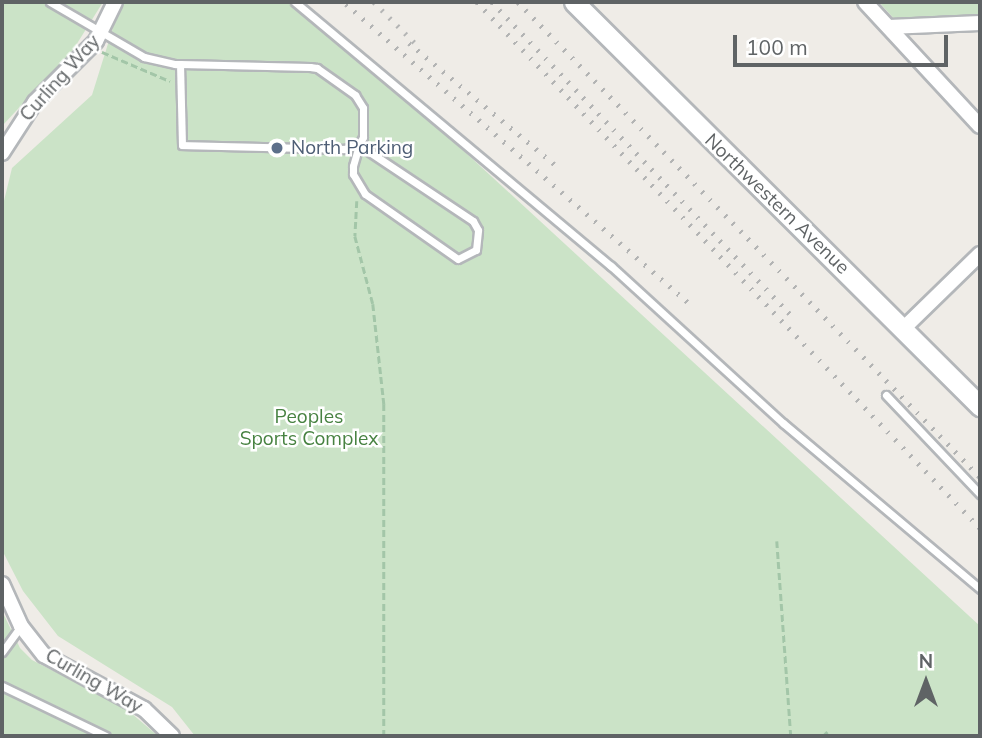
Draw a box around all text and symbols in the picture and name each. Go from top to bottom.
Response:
scale bar [737,21,952,65]
street label: Curling Way [15,30,105,126]
text: 100 m [746,34,808,60]
street label: Northwestern Avenue [700,129,854,279]
place label: North Parking [291,137,413,159]
marker: North Parking [269,140,285,156]
park label: Peoples Sports Complex [240,406,378,450]
street label: Curling Way [41,644,147,718]
north arrow [891,647,961,717]
text: N [919,649,933,673]

